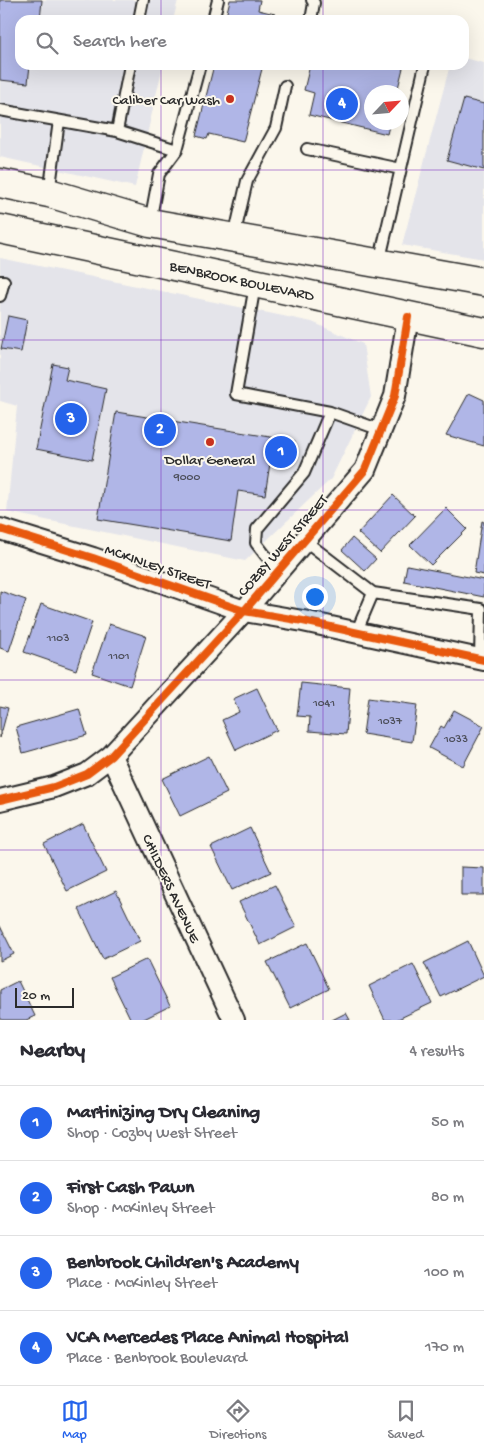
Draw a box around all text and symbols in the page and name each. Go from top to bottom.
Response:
search box [15,15,469,70]
icon: search [33,29,61,57]
text: Search here [73,31,167,54]
pin: 4 [326,85,358,123]
north arrow [364,85,409,130]
place label: Caliber Car Wash [112,92,220,110]
marker: Caliber Car Wash [224,93,236,105]
street label: BENBROOK BOULEVARD [167,258,316,306]
pin: 3 [55,400,87,438]
pin: 2 [144,411,176,449]
pin: 1 [265,433,297,471]
marker: Dollar General [204,436,216,448]
place label: Dollar General [164,452,255,470]
house number: 9000 [173,471,200,485]
street label: COZBY WEST STREET [235,491,333,601]
street label: MCKINLEY STREET [102,541,214,595]
your location [302,584,328,610]
house number: 1103 [46,632,69,646]
house number: 1101 [107,650,130,664]
house number: 1041 [312,697,335,711]
house number: 1037 [377,715,403,729]
house number: 1033 [443,733,468,747]
street label: CHILDERS AVENUE [137,832,203,947]
scale bar [15,985,74,1008]
text: 20 m [22,988,50,1005]
text: Nearby [20,1040,85,1065]
text: 4 results [409,1043,464,1062]
text: Martinizing Dry Cleaning [67,1102,260,1125]
text: 1 [33,1114,39,1133]
text: 50 m [431,1114,464,1133]
text: Shop · Cozby West Street [67,1125,237,1144]
text: First Cash Pawn [67,1177,194,1200]
text: 2 [32,1189,40,1208]
text: 80 m [431,1189,464,1208]
text: Shop · McKinley Street [67,1200,214,1219]
text: Benbrook Children's Academy [67,1252,299,1275]
text: 3 [32,1264,40,1283]
text: 100 m [424,1264,464,1283]
text: Place · McKinley Street [67,1275,217,1294]
text: VCA Mercedes Place Animal Hospital [67,1327,349,1350]
text: 4 [32,1339,40,1358]
text: 170 m [425,1339,464,1358]
text: Place · Benbrook Boulevard [67,1350,247,1369]
tab: Map [61,1397,89,1444]
tab: Directions [210,1397,267,1444]
tab: Saved [388,1397,423,1444]

